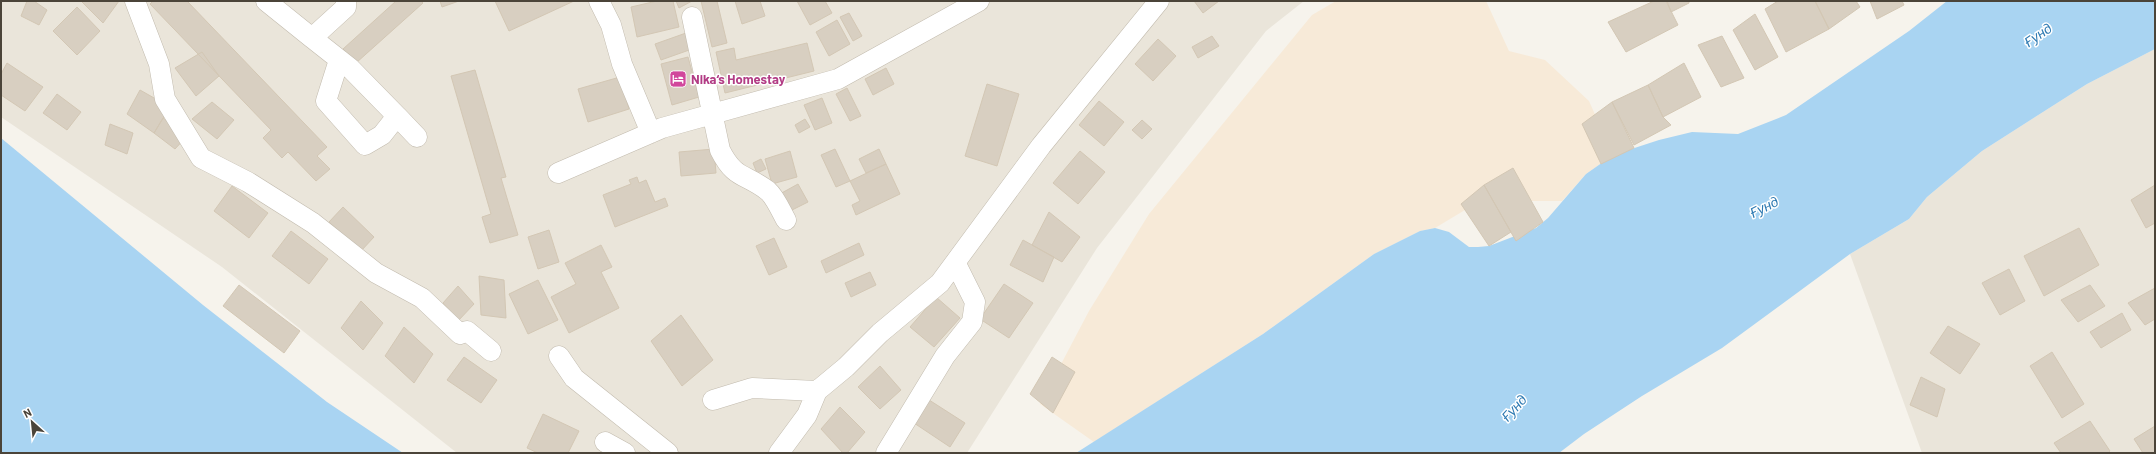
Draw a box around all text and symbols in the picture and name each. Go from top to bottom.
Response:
water label: Ғунд [2021,19,2055,50]
hotel icon: Nika‘s Homestay [668,69,688,89]
place label: Nika‘s Homestay [691,71,786,87]
water label: Ғунд [1747,192,1781,221]
water label: Ғунд [1497,391,1530,425]
north arrow [12,402,52,442]
text: N [21,405,33,420]

